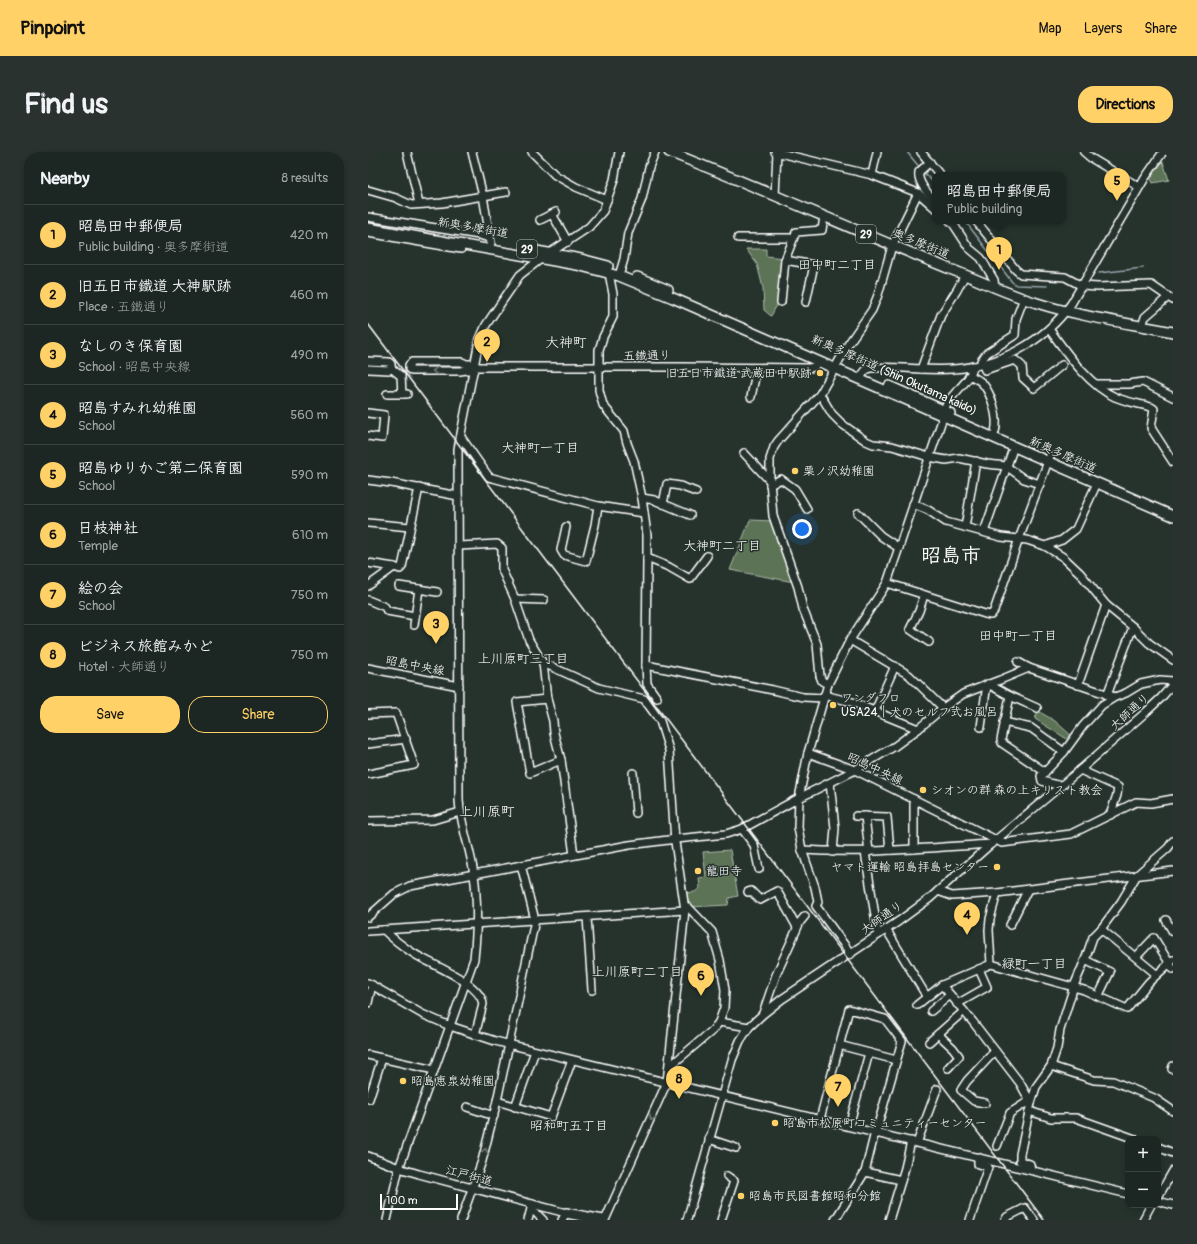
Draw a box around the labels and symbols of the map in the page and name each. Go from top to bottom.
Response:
pin: 5 [1104,168,1130,201]
street label: 新奥多摩街道 [436,214,510,242]
road number: 29 [856,225,876,243]
street label: 奥多摩街道 [890,226,952,262]
pin: 1 [986,237,1012,270]
road number: 29 [517,240,537,258]
district label: 田中町二丁目 [798,257,876,273]
pin: 2 [474,329,500,362]
street label: 新奥多摩街道 (Shin Okutama kaido) [809,332,979,418]
district label: 大神町 [545,334,587,351]
street label: 五鐵通り [623,348,671,364]
place label: 旧五日市鐵道 武蔵田中駅跡 [665,366,812,381]
one-way arrow [432,367,438,375]
marker: 旧五日市鐵道 武蔵田中駅跡 [815,368,825,378]
street label: 新奥多摩街道 [1027,434,1099,476]
district label: 大神町一丁目 [501,440,579,456]
place label: 栗ノ沢幼稚園 [803,464,875,479]
marker: 栗ノ沢幼稚園 [790,466,800,476]
your location [792,519,812,539]
district label: 大神町二丁目 [683,538,761,554]
district label: 昭島市 [921,543,981,568]
pin: 3 [423,611,449,644]
district label: 田中町一丁目 [979,628,1057,644]
district label: 上川原町三丁目 [477,651,569,667]
street label: 昭島中央線 [384,653,446,679]
street label: 大師通り [1107,690,1153,734]
place label: ワンダフロ USA24｜犬のセルフ式お風呂 [841,691,998,720]
marker: ワンダフロ USA24｜犬のセルフ式お風呂 [828,700,838,710]
street label: 昭島中央線 [845,750,905,788]
place label: シオンの群 森の上キリスト教会 [931,783,1103,798]
marker: シオンの群 森の上キリスト教会 [918,785,928,795]
district label: 上川原町 [459,803,515,820]
place label: ヤマト運輸 昭島拝島センター [831,860,989,875]
marker: ヤマト運輸 昭島拝島センター [992,862,1002,872]
place label: 龍田寺 [706,864,742,879]
marker: 龍田寺 [693,866,703,876]
street label: 大師通り [858,898,906,938]
pin: 4 [954,902,980,935]
district label: 緑町一丁目 [1001,956,1067,972]
pin: 6 [688,963,714,996]
district label: 上川原町二丁目 [591,964,683,980]
pin: 8 [666,1066,692,1099]
place label: 昭島恵泉幼稚園 [411,1074,495,1089]
pin: 7 [825,1074,851,1107]
marker: 昭島恵泉幼稚園 [398,1076,408,1086]
one-way arrow [649,1114,657,1122]
place label: 昭島市松原町コミュニティーセンター [783,1116,987,1131]
district label: 昭和町五丁目 [530,1118,608,1134]
marker: 昭島市松原町コミュニティーセンター [770,1118,780,1128]
one-way arrow [480,1148,488,1154]
street label: 江戸街道 [444,1163,494,1189]
place label: 昭島市民図書館昭和分館 [749,1189,881,1204]
marker: 昭島市民図書館昭和分館 [736,1191,746,1201]
scale bar [380,1192,458,1211]

